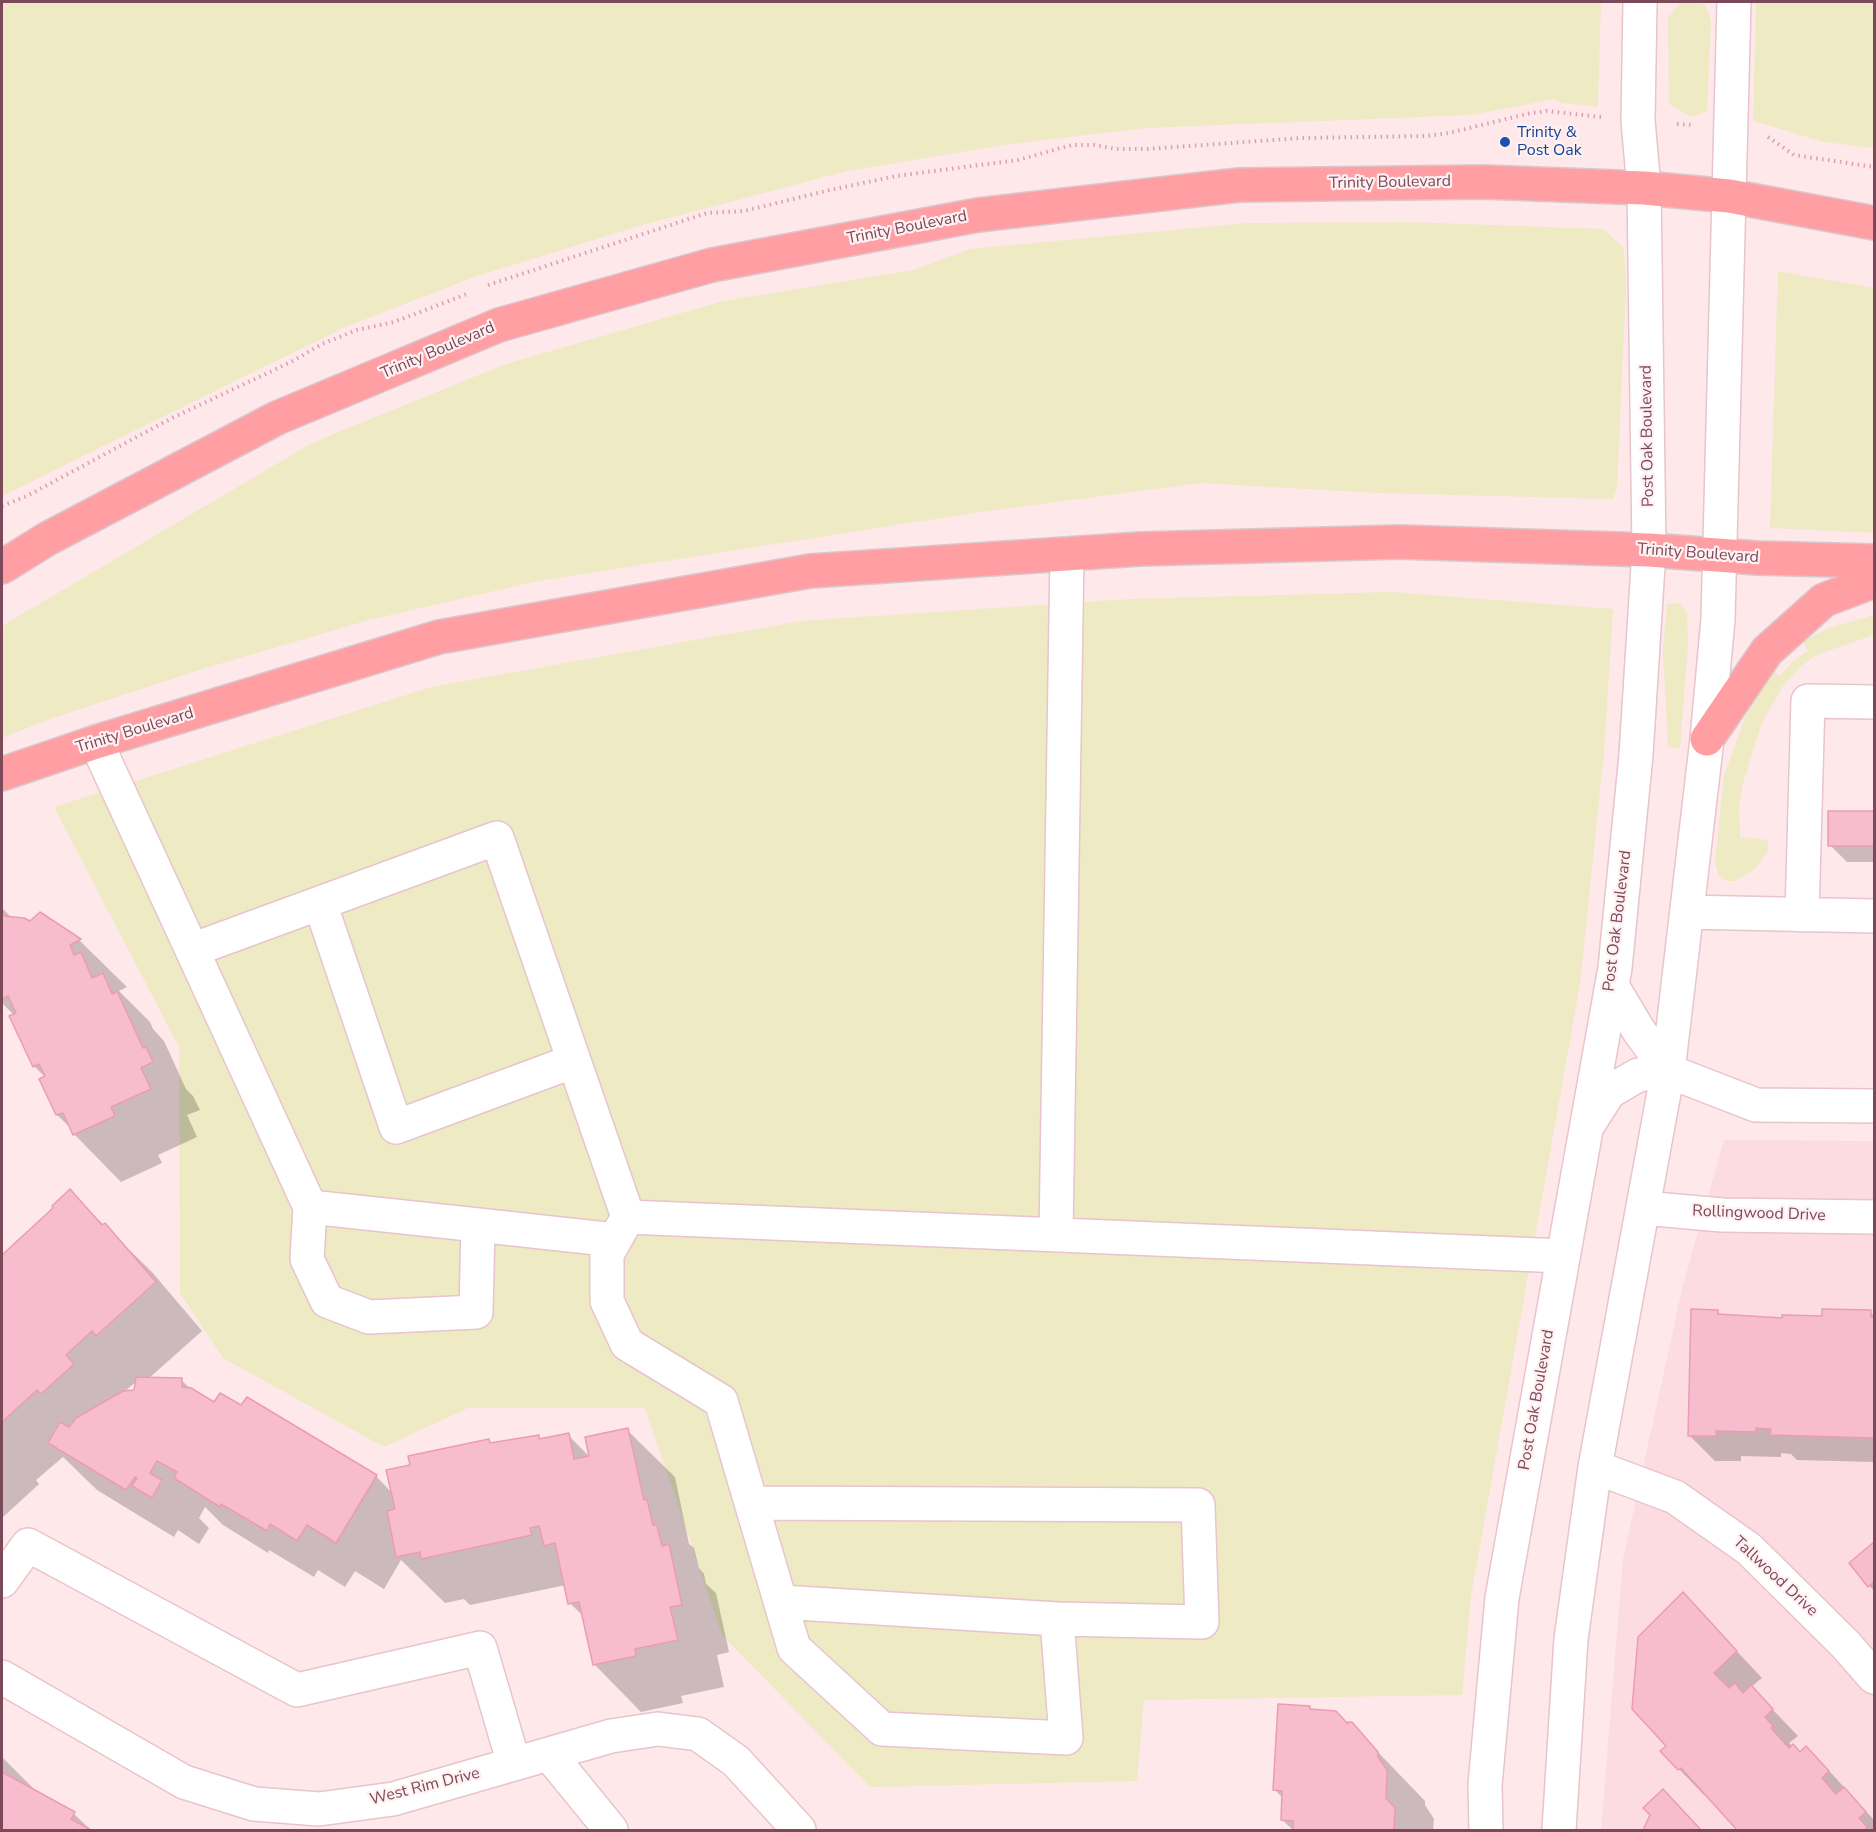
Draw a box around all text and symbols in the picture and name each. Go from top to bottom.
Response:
place label: Trinity & Post Oak [1517,123,1582,161]
marker: Trinity & Post Oak [1498,135,1512,149]
street label: Trinity Boulevard [1329,172,1451,194]
street label: Trinity Boulevard [845,207,969,249]
street label: Trinity Boulevard [378,318,498,384]
street label: Post Oak Boulevard [1637,365,1659,507]
street label: Trinity Boulevard [1637,540,1759,568]
street label: Trinity Boulevard [74,704,196,758]
street label: Post Oak Boulevard [1600,849,1636,993]
street label: Rollingwood Drive [1692,1202,1826,1226]
street label: Post Oak Boulevard [1515,1328,1559,1472]
street label: Tallwood Drive [1729,1533,1821,1621]
street label: West Rim Drive [368,1764,482,1810]

